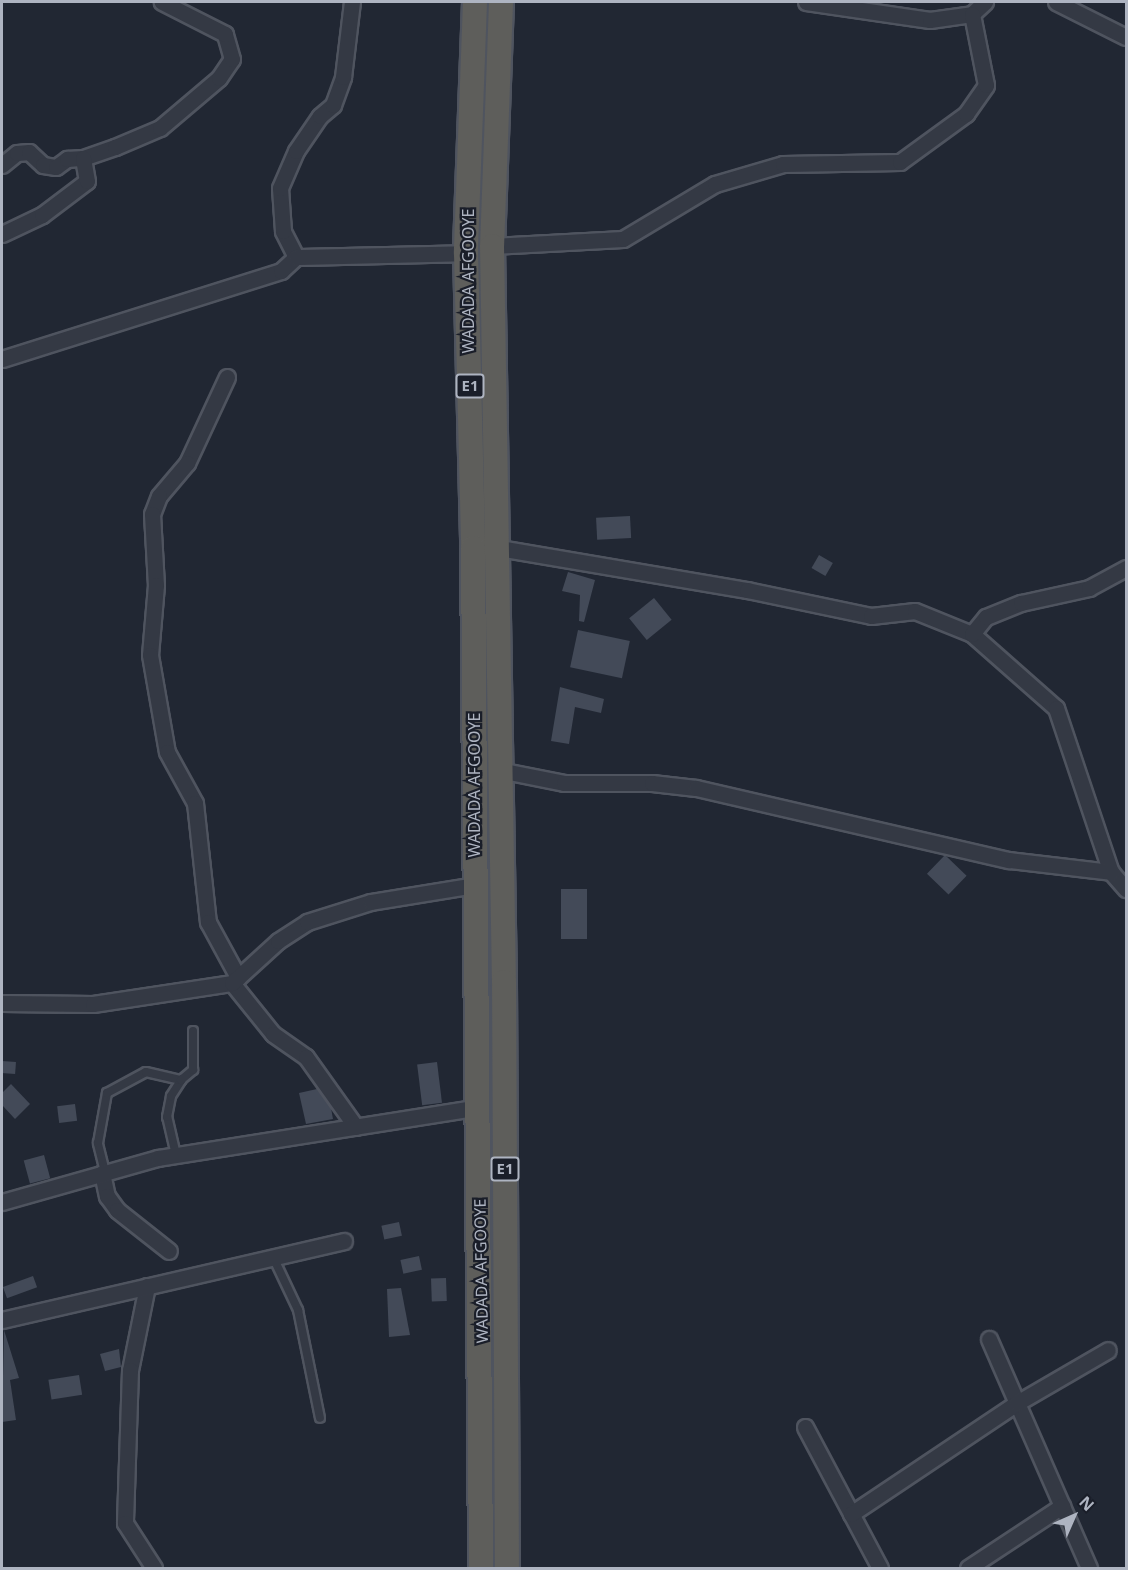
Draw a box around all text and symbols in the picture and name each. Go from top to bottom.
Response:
street label: WADADA AFGOOYE [458,209,478,353]
road number: E1 [455,374,485,398]
street label: WADADA AFGOOYE [464,713,484,857]
road number: E1 [490,1157,520,1181]
street label: WADADA AFGOOYE [470,1198,492,1344]
north arrow [1044,1486,1104,1546]
text: N [1074,1491,1099,1516]

